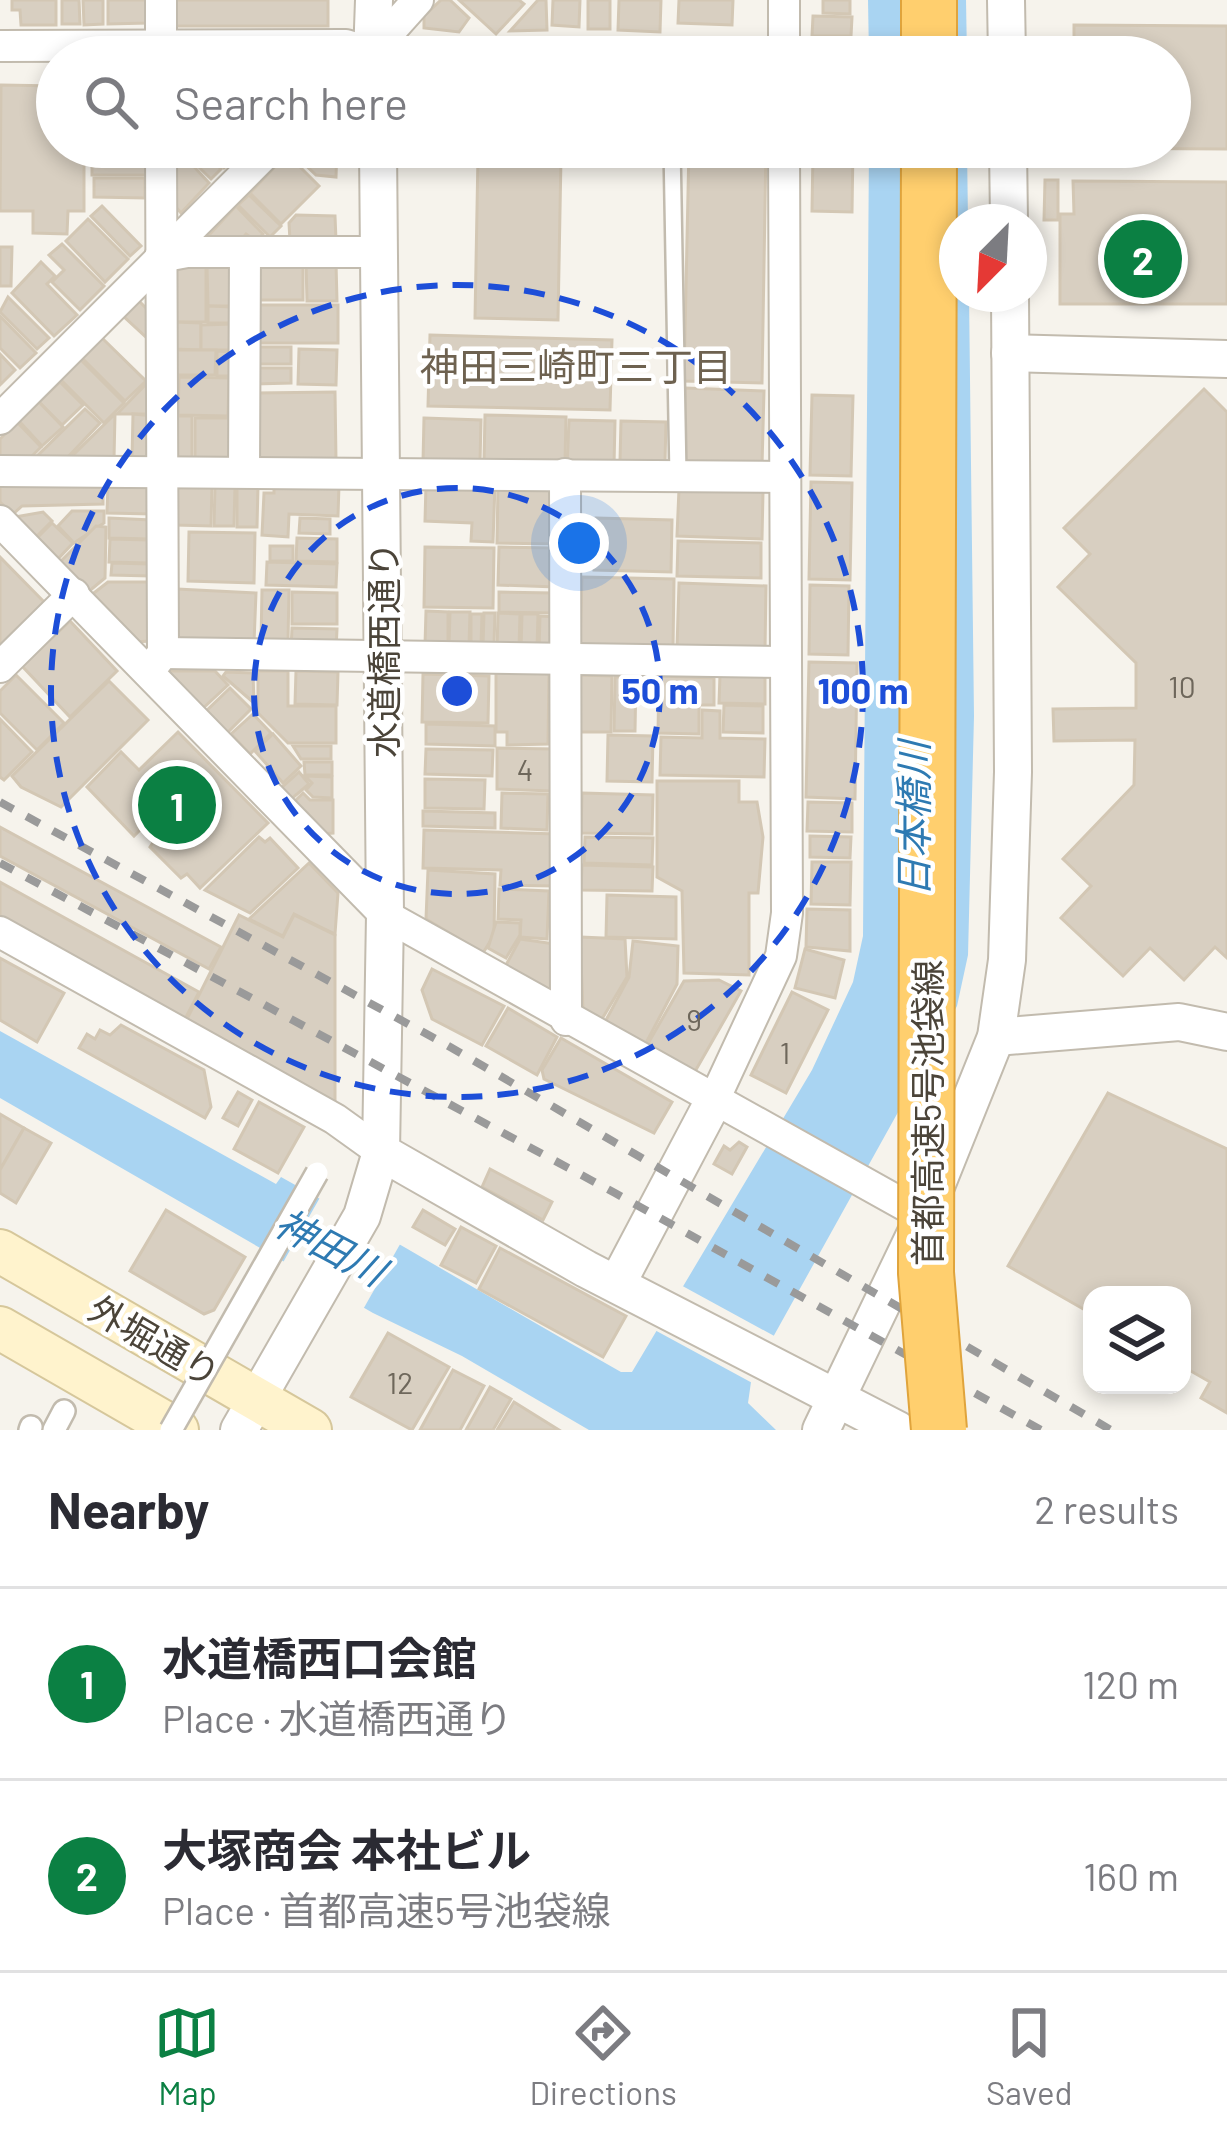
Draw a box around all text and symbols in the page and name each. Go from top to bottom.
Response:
search box [36,36,1191,168]
icon: search [78,69,144,135]
text: Search here [174,75,408,129]
north arrow [939,204,1047,312]
pin: 2 [1104,214,1182,304]
district label: 神田三崎町三丁目 [420,342,732,389]
your location [549,513,609,573]
street label: 水道橋西通り [361,542,404,758]
text: 50 m [621,668,699,711]
text: 100 m [817,668,909,711]
house number: 10 [1168,668,1196,704]
centre of rings [436,670,478,712]
water label: 日本橋川 [889,737,936,897]
house number: 4 [517,751,533,787]
pin: 1 [138,760,216,850]
street label: 首都高速5号池袋線 [905,960,948,1266]
house number: 9 [686,1001,702,1037]
house number: 1 [780,1034,790,1070]
water label: 神田川 [268,1198,397,1296]
street label: 外堀通り [82,1285,228,1395]
map controls [1083,1286,1191,1394]
button: layers [1083,1286,1191,1394]
house number: 12 [387,1364,413,1400]
text: Nearby [48,1478,209,1539]
text: 2 results [1034,1485,1179,1532]
text: 水道橋西口会館 [162,1630,477,1684]
text: 1 [80,1660,94,1707]
text: 120 m [1082,1660,1179,1707]
text: Place · 水道橋西通り [162,1694,513,1741]
text: 大塚商会 本社ビル [162,1822,531,1876]
text: 2 [76,1852,98,1899]
text: 160 m [1083,1852,1179,1899]
text: Place · 首都高速5号池袋線 [162,1886,611,1933]
tab: Map [154,2000,220,2112]
tab: Directions [529,2000,677,2112]
tab: Saved [986,2000,1073,2112]

